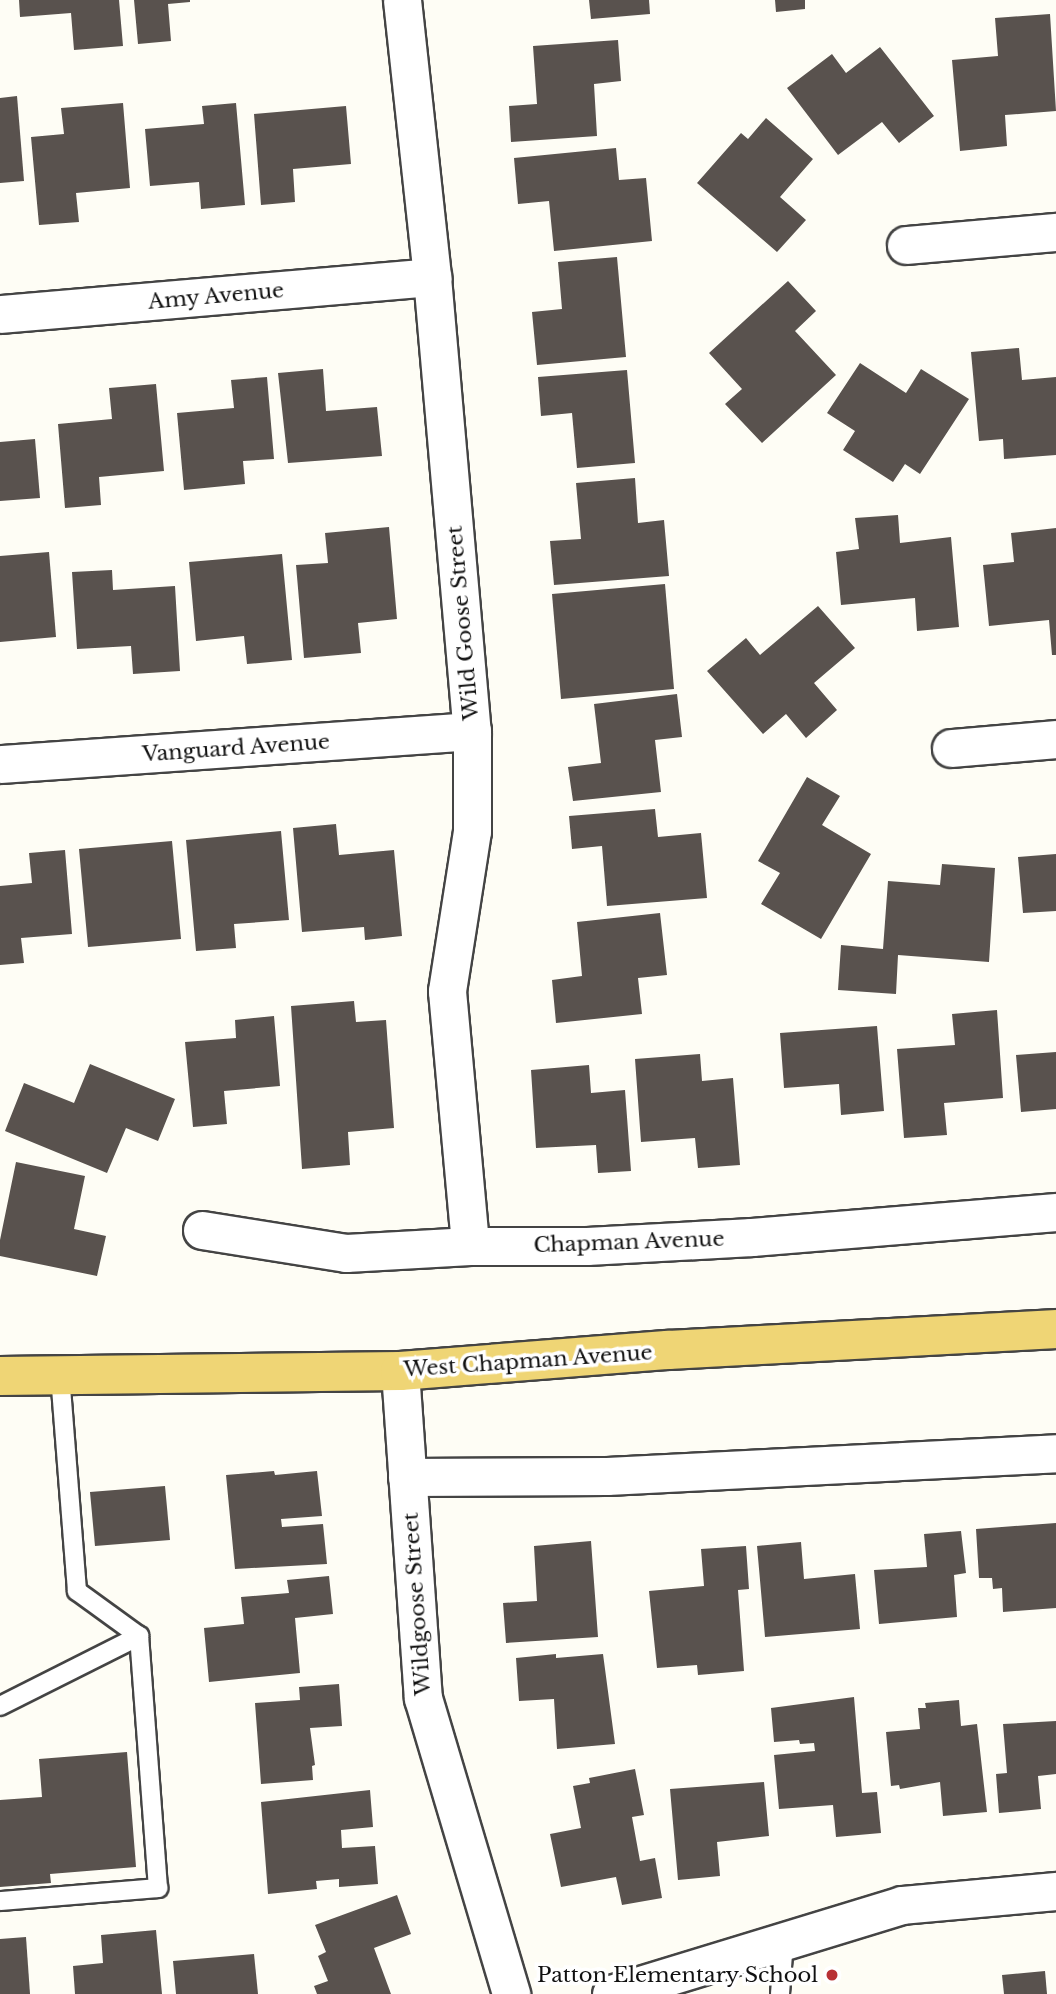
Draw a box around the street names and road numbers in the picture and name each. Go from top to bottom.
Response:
street label: Amy Avenue [146,277,286,315]
street label: Wild Goose Street [442,525,484,721]
street label: Vanguard Avenue [141,729,331,767]
street label: Chapman Avenue [533,1226,725,1258]
street label: West Chapman Avenue [402,1340,654,1382]
street label: Wildgoose Street [398,1512,436,1696]

